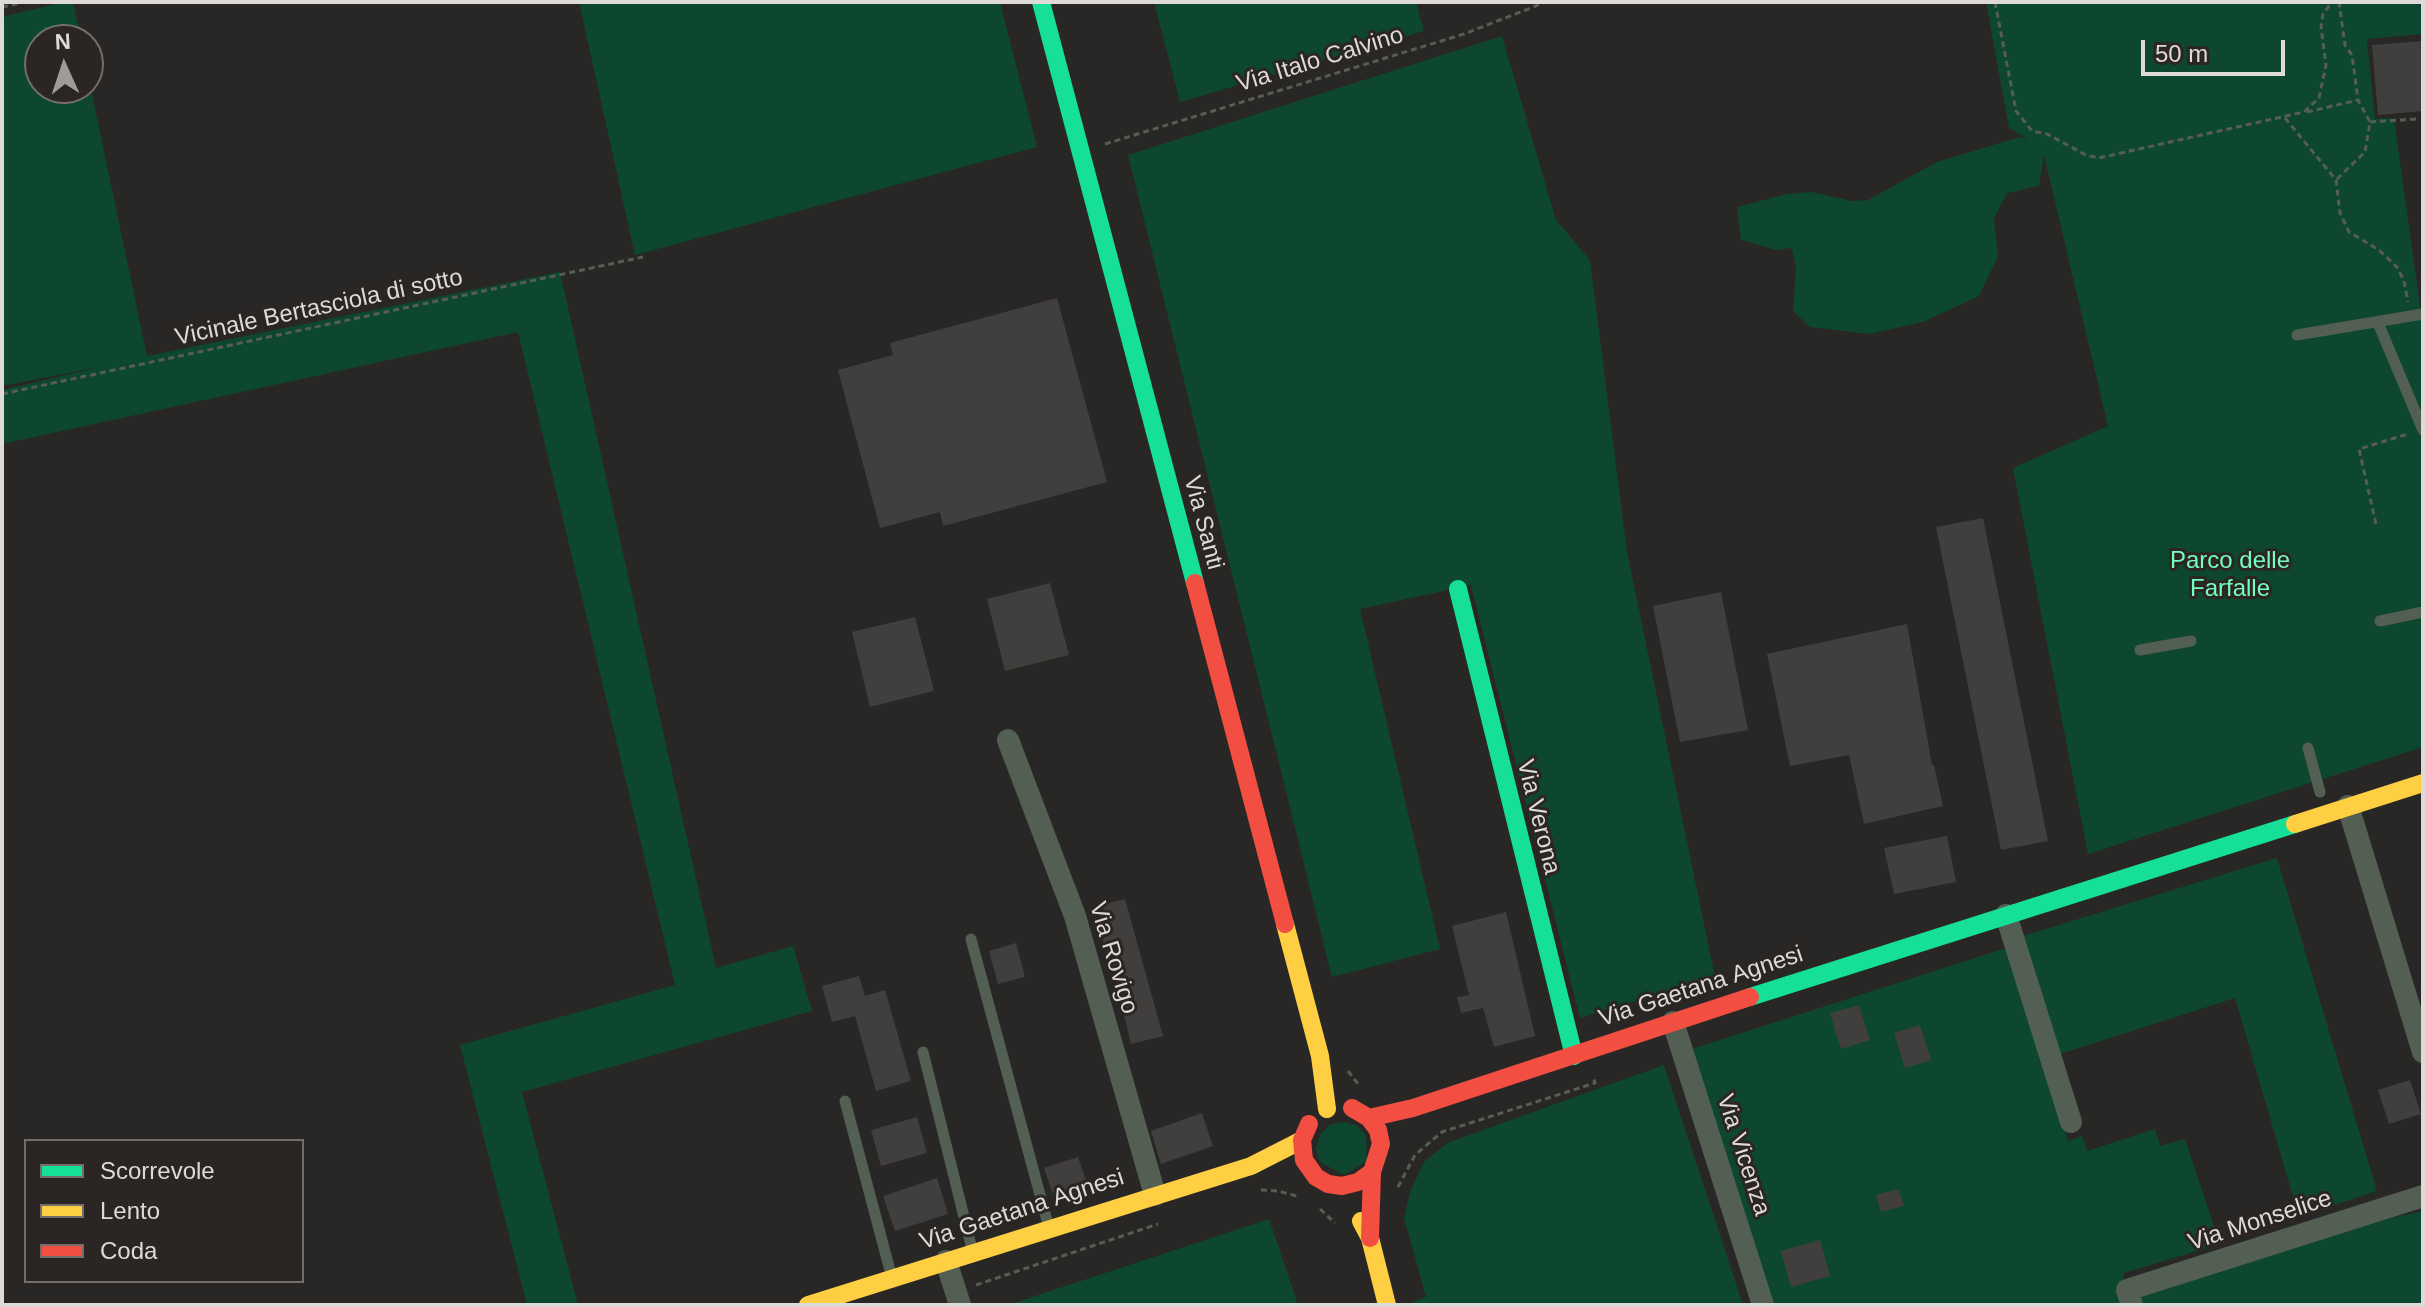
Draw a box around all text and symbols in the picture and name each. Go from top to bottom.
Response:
street label: Via Italo Calvino [1233,21,1407,99]
north arrow [24,24,104,104]
scale bar [2145,24,2289,74]
text: N [54,29,71,54]
text: 50 m [2155,40,2208,67]
street label: Vicinale Bertasciola di sotto [173,263,465,353]
street label: Via Santi [1177,473,1229,573]
park label: Parco delle Farfalle [2170,547,2290,603]
street label: Via Verona [1510,757,1566,877]
street label: Via Rovigo [1082,899,1144,1017]
street label: Via Gaetana Agnesi [1595,940,1807,1034]
street label: Via Vicenza [1710,1091,1776,1219]
legend [24,1139,304,1283]
text: Scorrevole [100,1157,215,1184]
street label: Via Gaetana Agnesi [916,1163,1128,1257]
street label: Via Monselice [2185,1184,2335,1258]
text: Lento [100,1197,160,1224]
text: Coda [100,1237,157,1264]

